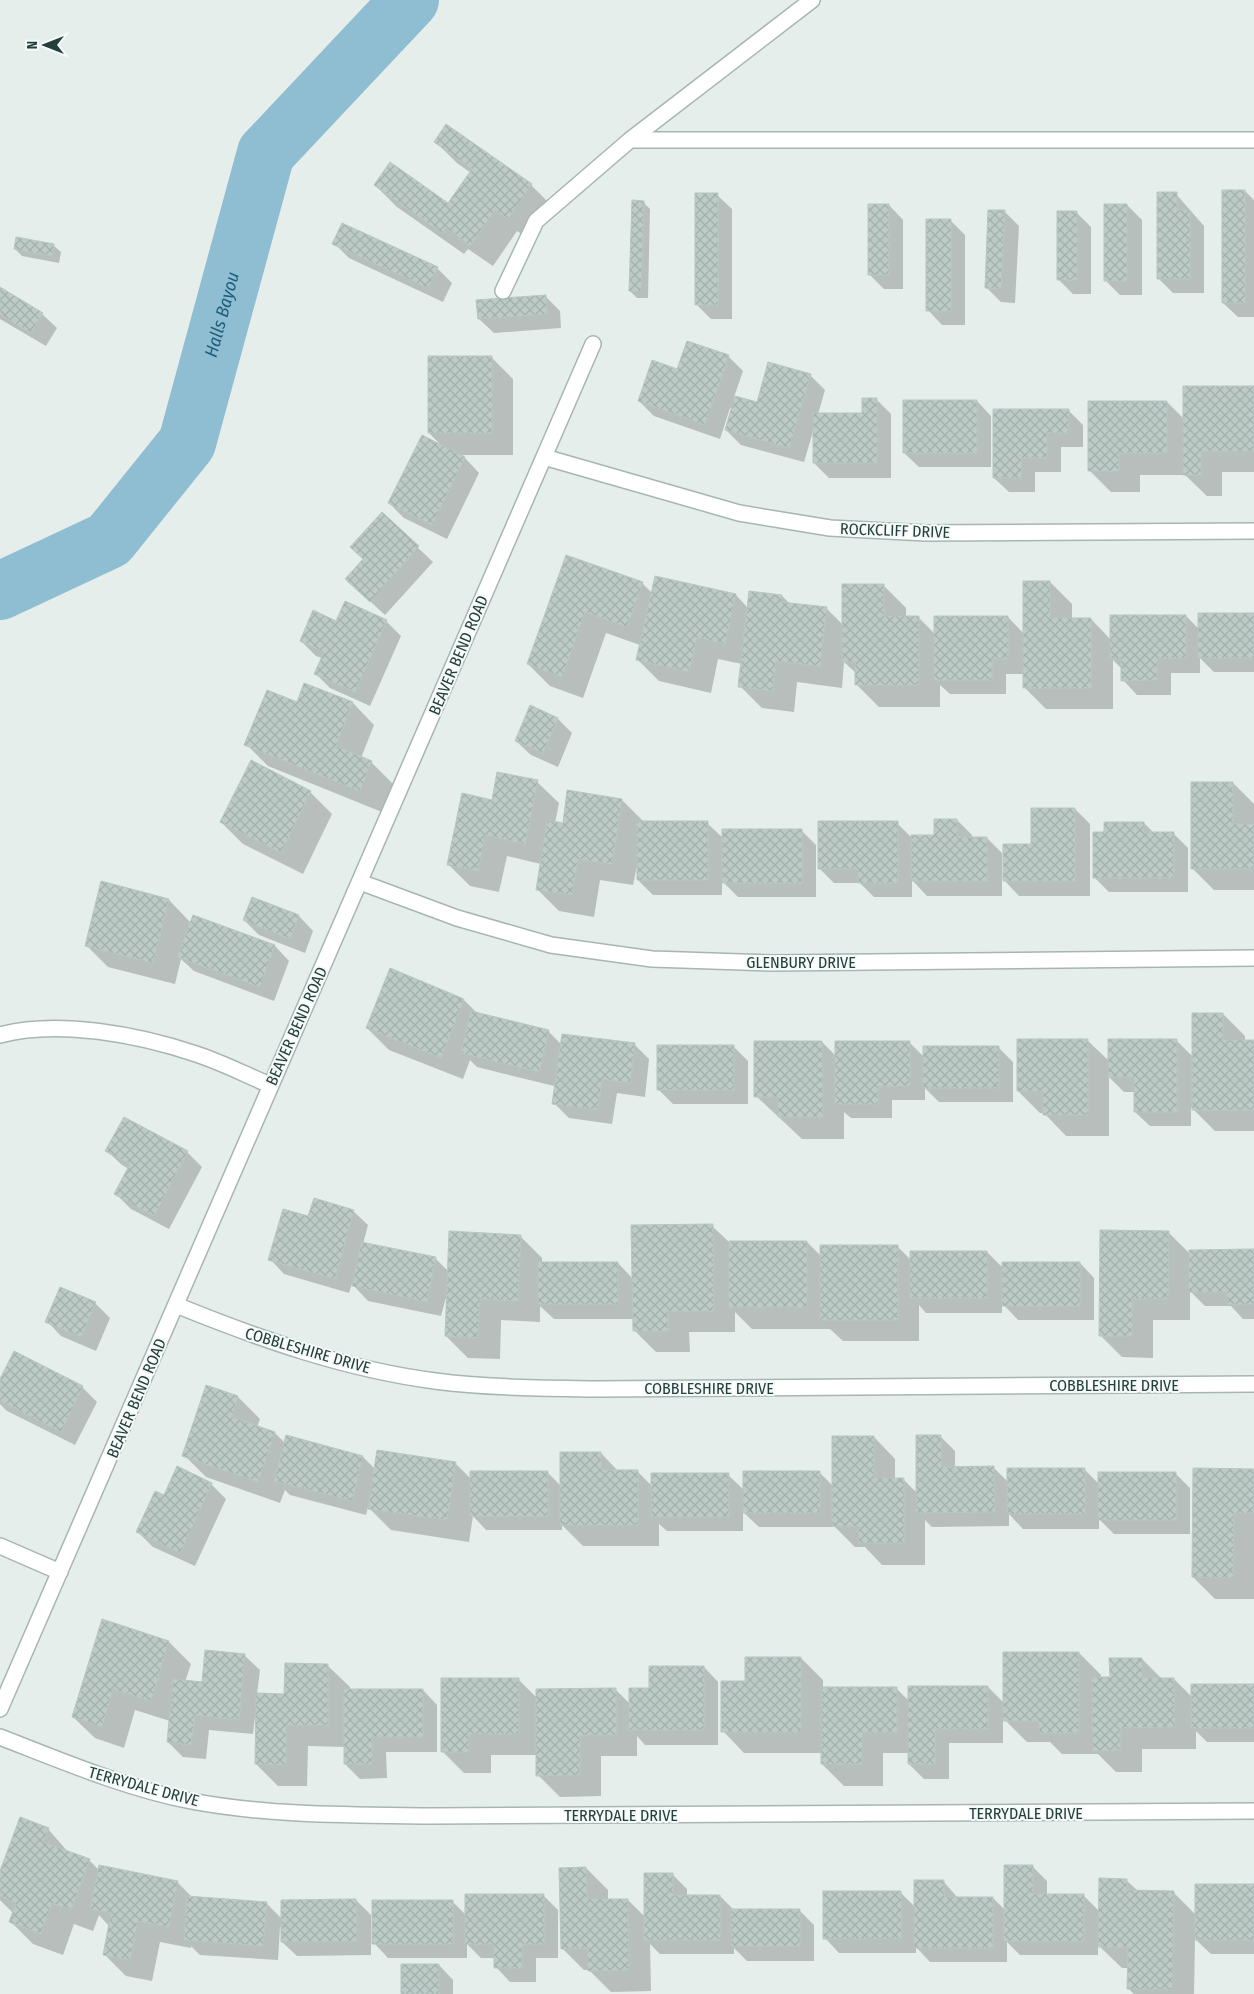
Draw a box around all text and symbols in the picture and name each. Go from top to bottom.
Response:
north arrow [20,20,70,70]
text: N [24,41,41,49]
water label: Halls Bayou [200,269,244,360]
street label: ROCKCLIFF DRIVE [840,519,950,542]
street label: BEAVER BEND ROAD [425,593,492,718]
street label: GLENBURY DRIVE [746,953,856,972]
street label: BEAVER BEND ROAD [262,964,331,1088]
street label: COBBLESHIRE DRIVE [243,1324,373,1377]
street label: BEAVER BEND ROAD [103,1336,170,1461]
street label: COBBLESHIRE DRIVE [1049,1376,1179,1395]
street label: COBBLESHIRE DRIVE [644,1379,774,1398]
street label: TERRYDALE DRIVE [87,1763,201,1810]
street label: TERRYDALE DRIVE [969,1804,1083,1823]
street label: TERRYDALE DRIVE [564,1806,678,1825]

